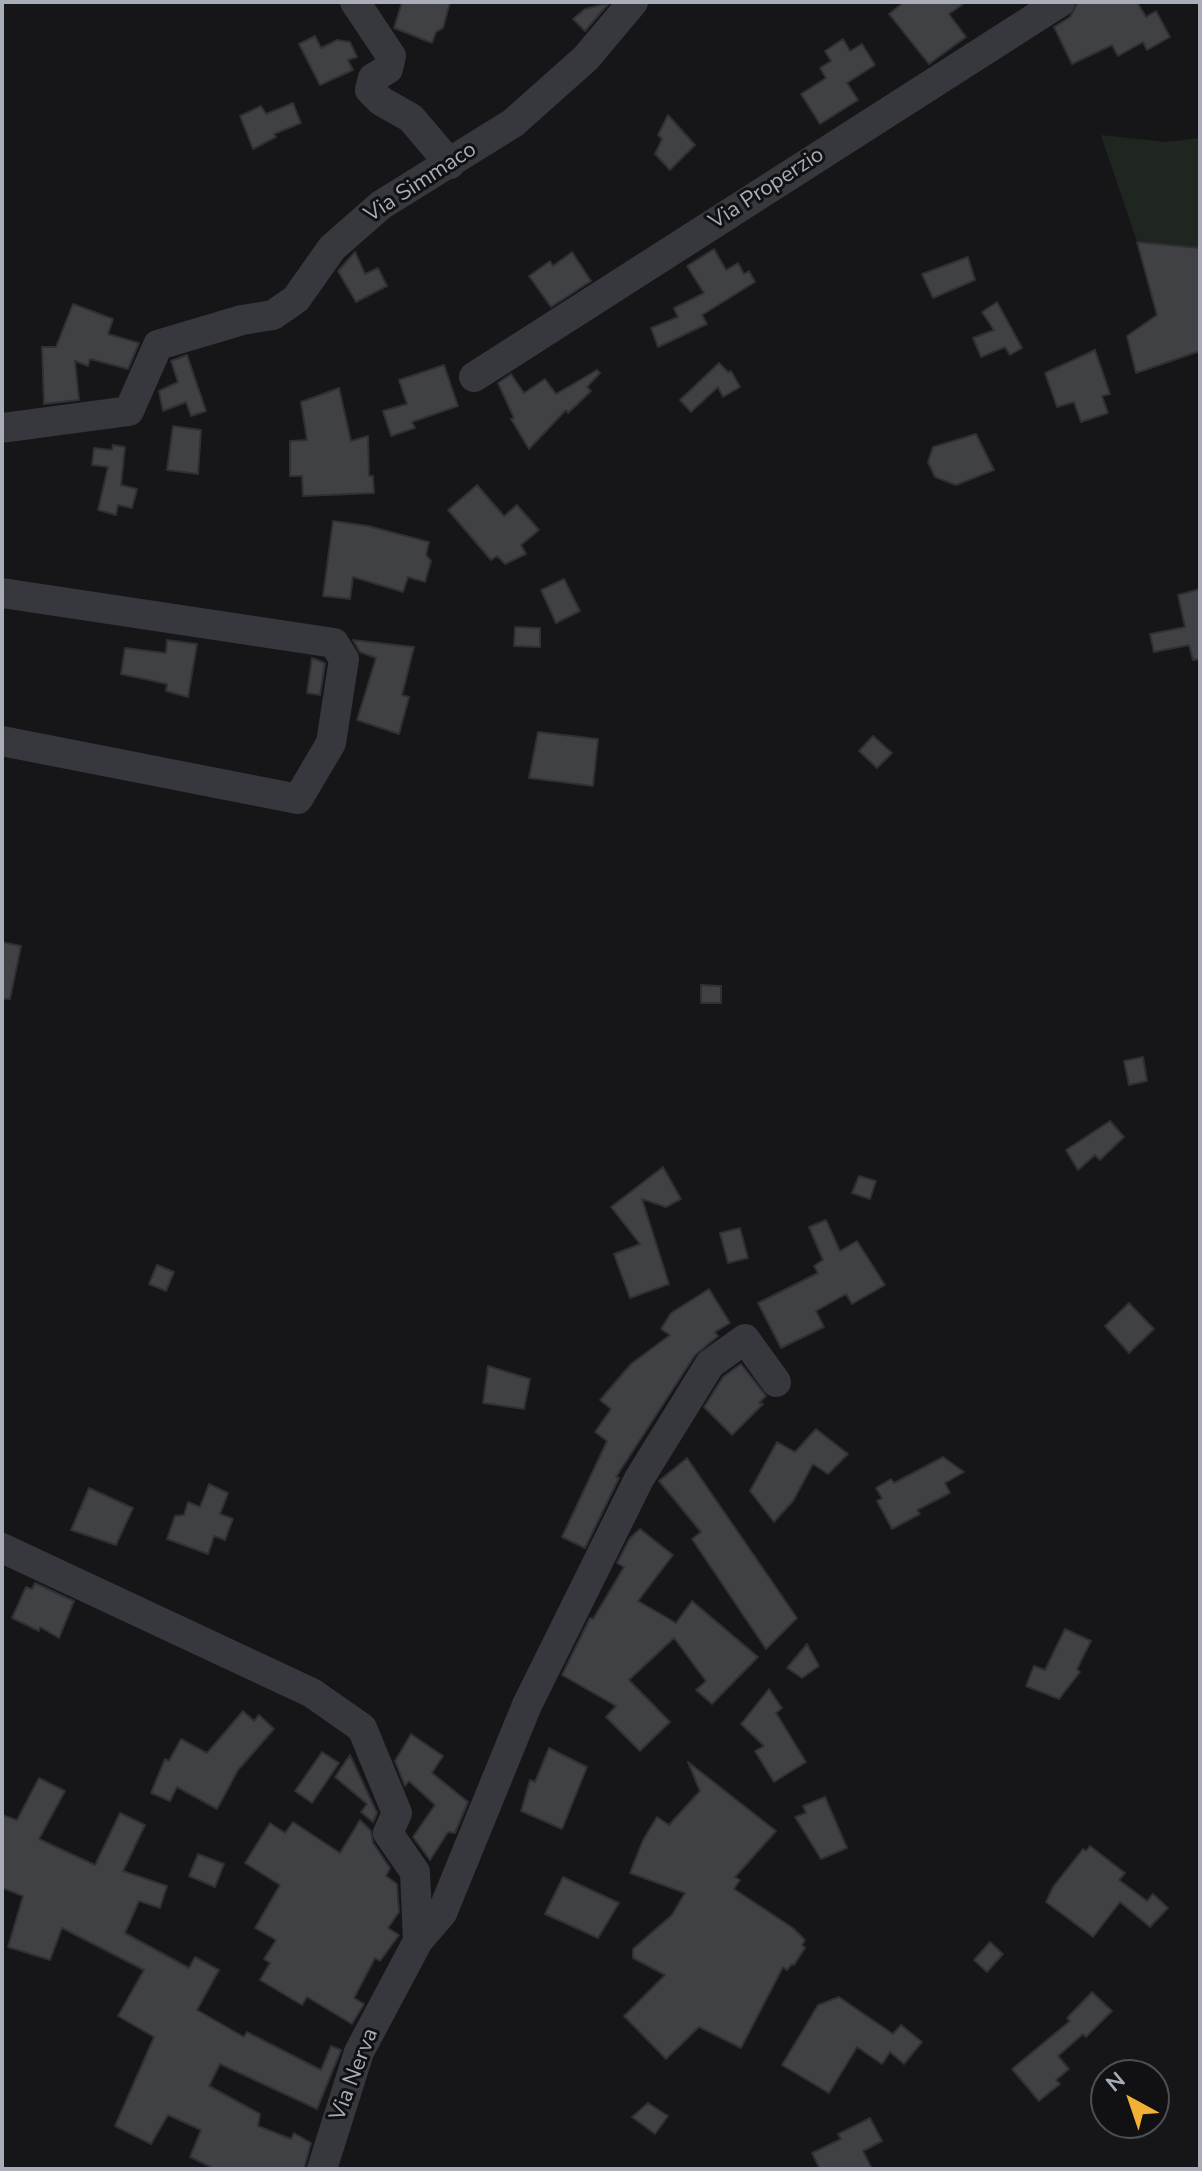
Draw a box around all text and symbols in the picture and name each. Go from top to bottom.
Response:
street label: Via Simmaco [360,137,482,229]
street label: Via Properzio [705,142,829,236]
street label: Via Nerva [325,2025,385,2125]
north arrow [1090,2059,1170,2139]
text: N [1100,2065,1132,2099]

